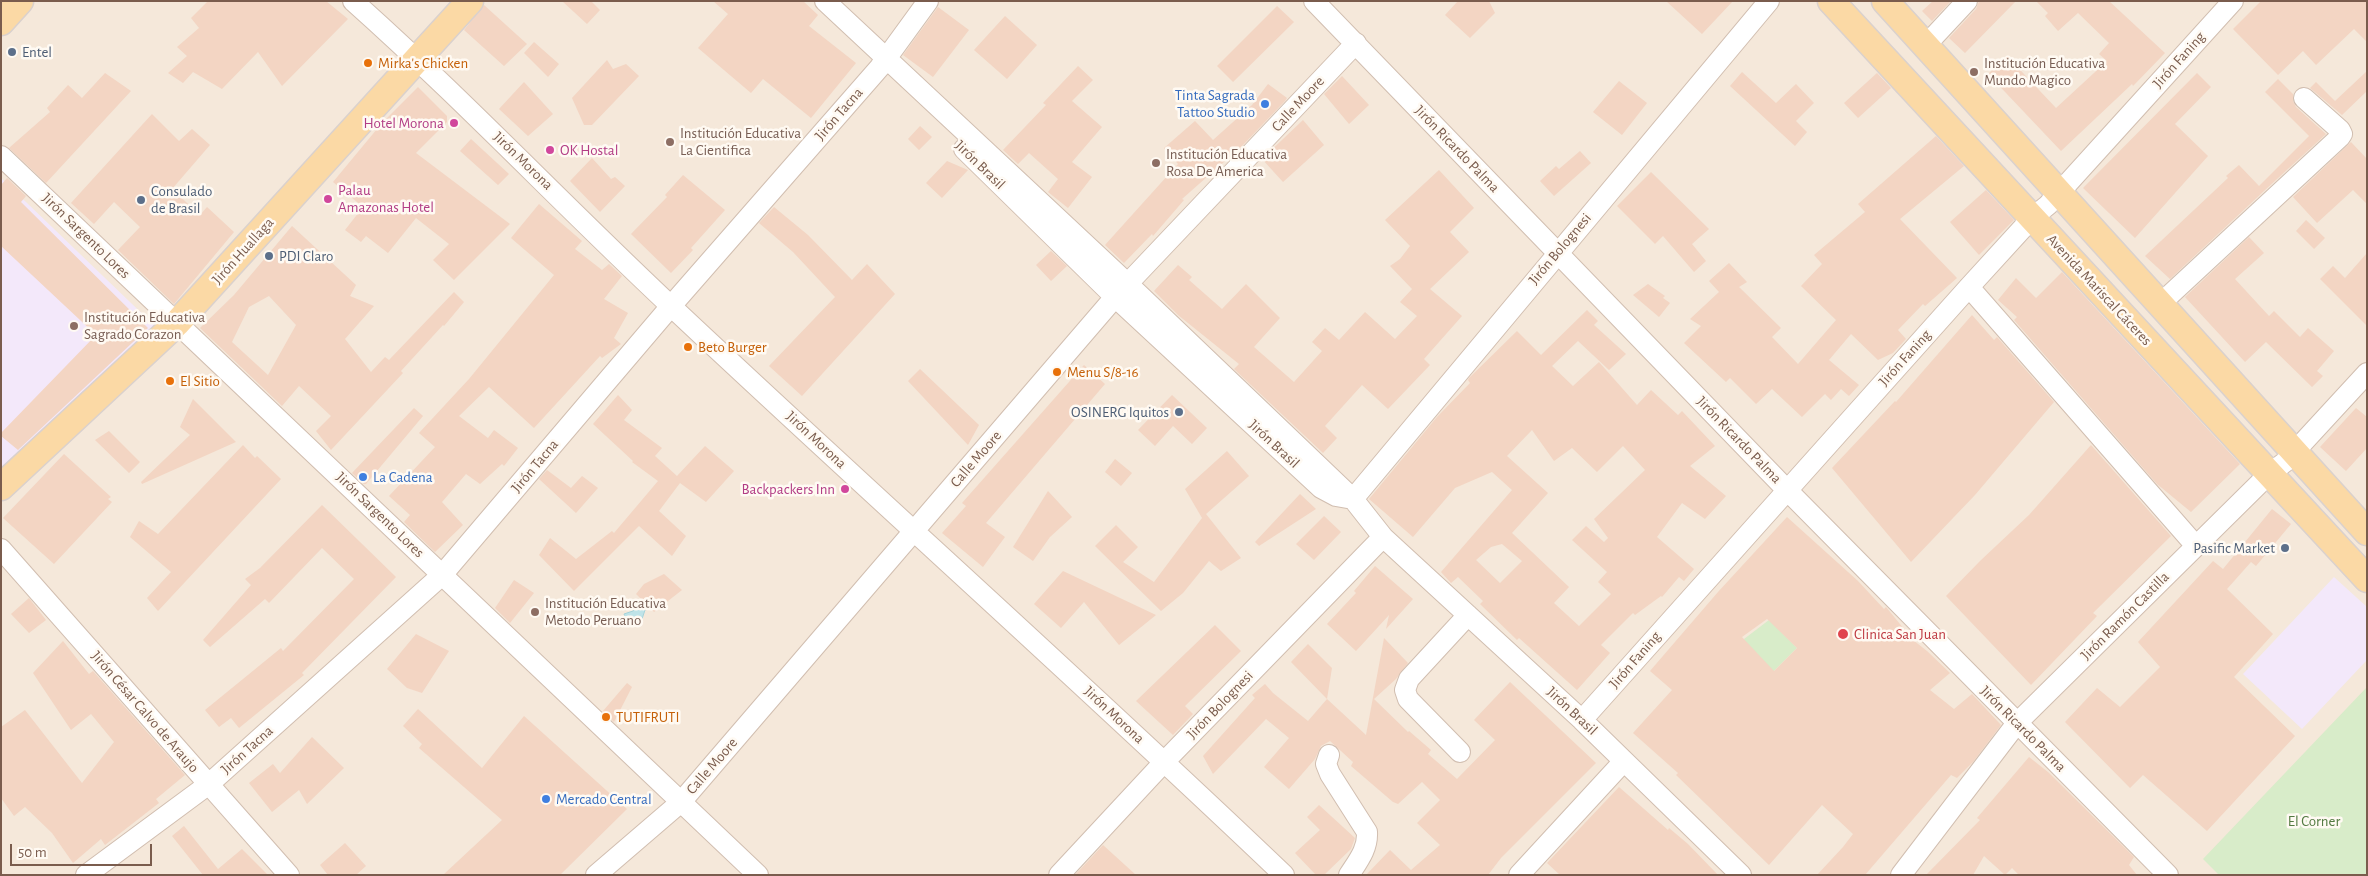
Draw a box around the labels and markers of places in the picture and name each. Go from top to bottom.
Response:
place label: Entel [22,43,52,61]
marker: Entel [6,46,18,58]
place label: Mirka's Chicken [378,54,468,72]
place label: Institución Educativa Mundo Magico [1984,54,2105,89]
marker: Mirka's Chicken [362,57,374,69]
marker: Institución Educativa Mundo Magico [1968,66,1980,78]
place label: Tinta Sagrada Tattoo Studio [1175,86,1255,121]
marker: Tinta Sagrada Tattoo Studio [1259,98,1271,110]
place label: Hotel Morona [364,114,444,132]
marker: Hotel Morona [448,117,460,129]
place label: Institución Educativa La Cientifica [680,124,801,159]
marker: Institución Educativa La Cientifica [664,136,676,148]
place label: OK Hostal [560,141,618,159]
marker: OK Hostal [544,144,556,156]
place label: Institución Educativa Rosa De America [1166,145,1287,180]
marker: Institución Educativa Rosa De America [1150,157,1162,169]
place label: Palau Amazonas Hotel [338,181,434,216]
place label: Consulado de Brasil [151,182,212,217]
marker: Palau Amazonas Hotel [322,193,334,205]
marker: Consulado de Brasil [135,194,147,206]
place label: PDI Claro [279,247,333,265]
marker: PDI Claro [263,250,275,262]
place label: Institución Educativa Sagrado Corazon [84,308,205,343]
marker: Institución Educativa Sagrado Corazon [68,320,80,332]
place label: Beto Burger [698,338,767,356]
marker: Beto Burger [682,341,694,353]
place label: Menu S/8-16 [1067,363,1139,381]
marker: Menu S/8-16 [1051,366,1063,378]
place label: El Sitio [180,372,220,390]
marker: El Sitio [164,375,176,387]
place label: OSINERG Iquitos [1071,403,1169,421]
marker: OSINERG Iquitos [1173,406,1185,418]
place label: La Cadena [373,468,433,486]
marker: La Cadena [357,471,369,483]
place label: Backpackers Inn [742,480,835,498]
marker: Backpackers Inn [839,483,851,495]
place label: Pasific Market [2193,539,2275,557]
marker: Pasific Market [2279,542,2291,554]
place label: Institución Educativa Metodo Peruano [545,594,666,629]
marker: Institución Educativa Metodo Peruano [529,606,541,618]
place label: Clinica San Juan [1854,625,1946,643]
marker: Clinica San Juan [1836,627,1850,641]
place label: TUTIFRUTI [616,708,679,726]
marker: TUTIFRUTI [600,711,612,723]
place label: Mercado Central [556,790,652,808]
marker: Mercado Central [540,793,552,805]

